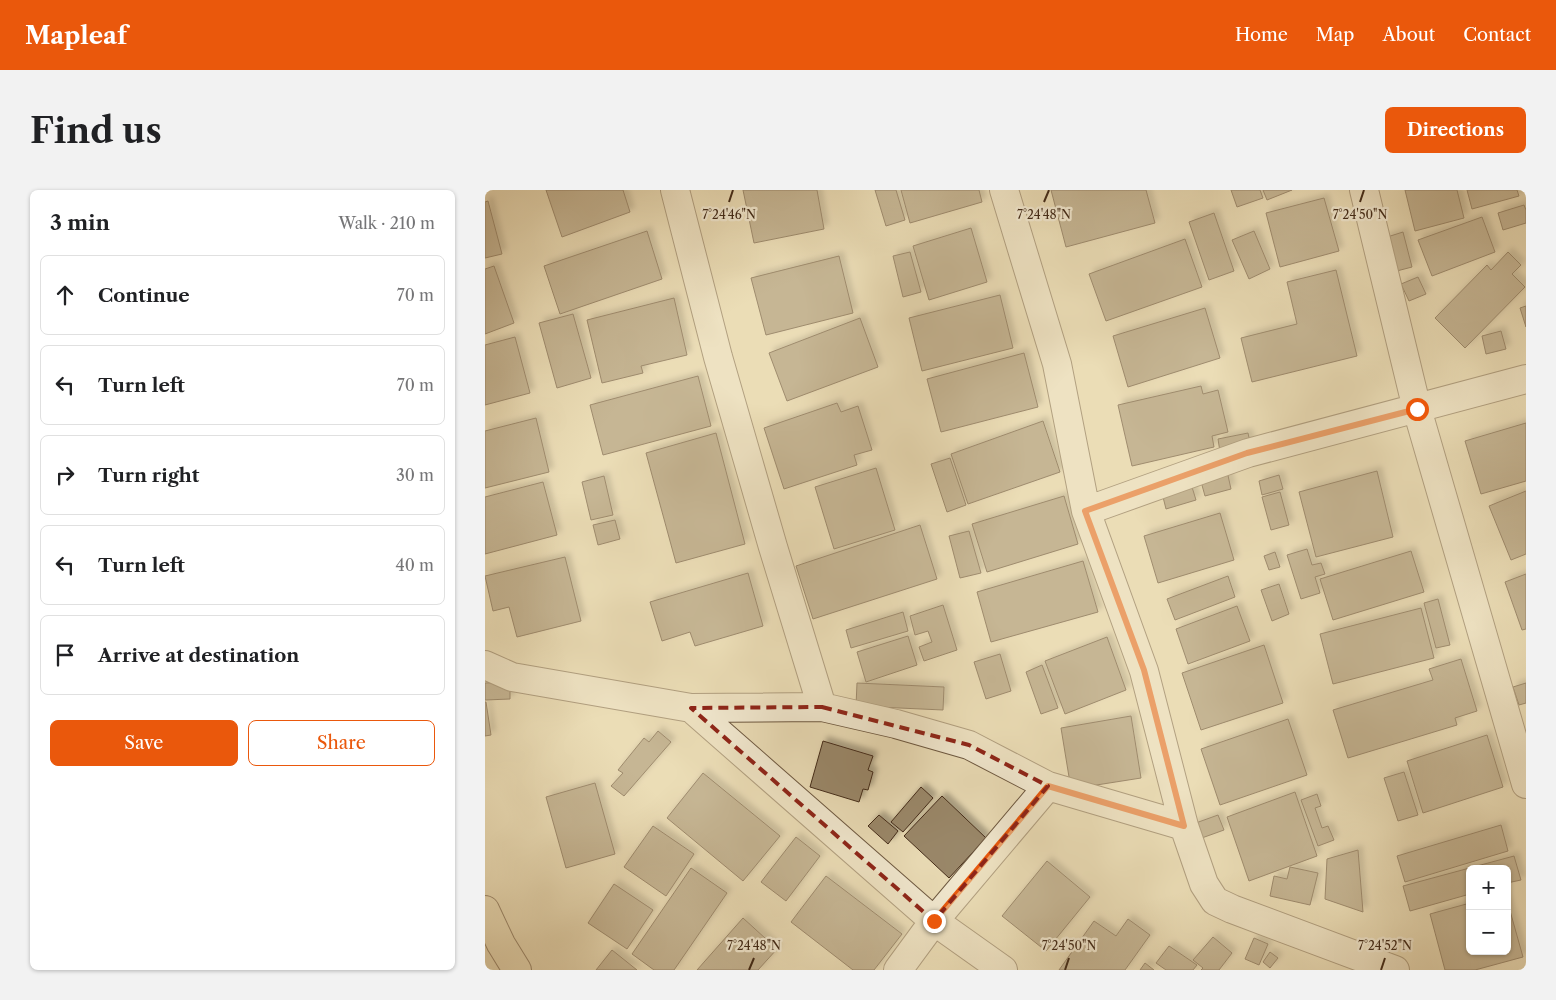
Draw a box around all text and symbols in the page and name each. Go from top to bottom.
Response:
text: Mapleaf [25,21,127,50]
text: Home [1235,24,1288,46]
text: Map [1316,24,1354,46]
text: About [1382,24,1435,46]
text: Contact [1463,24,1531,46]
button: Directions [1385,107,1526,153]
text: Find us [30,109,162,152]
text: 7°24'46"N [702,207,756,222]
text: 7°24'48"N [1017,207,1071,222]
text: 7°24'50"N [1333,207,1387,222]
text: 3 min [50,210,110,235]
text: Walk · 210 m [339,213,435,233]
icon: ahead [51,281,79,309]
text: Continue [98,284,190,307]
text: 70 m [397,285,434,305]
icon: left [51,371,79,399]
text: Turn left [98,374,185,397]
text: 70 m [397,375,434,395]
route start [1406,398,1429,421]
icon: right [51,461,79,489]
text: Turn right [98,464,199,487]
text: 30 m [396,465,434,485]
icon: left [51,551,79,579]
text: Turn left [98,554,185,577]
text: 40 m [395,555,434,575]
icon: arrive [51,641,79,669]
text: Arrive at destination [98,644,299,667]
button: Save [50,720,238,766]
button: Share [248,720,435,766]
map controls [1466,865,1511,955]
button: + [1466,865,1511,910]
route end [923,910,946,933]
button: − [1466,910,1511,955]
text: 7°24'48"N [727,938,781,953]
text: 7°24'50"N [1042,938,1096,953]
text: 7°24'52"N [1358,938,1412,953]

